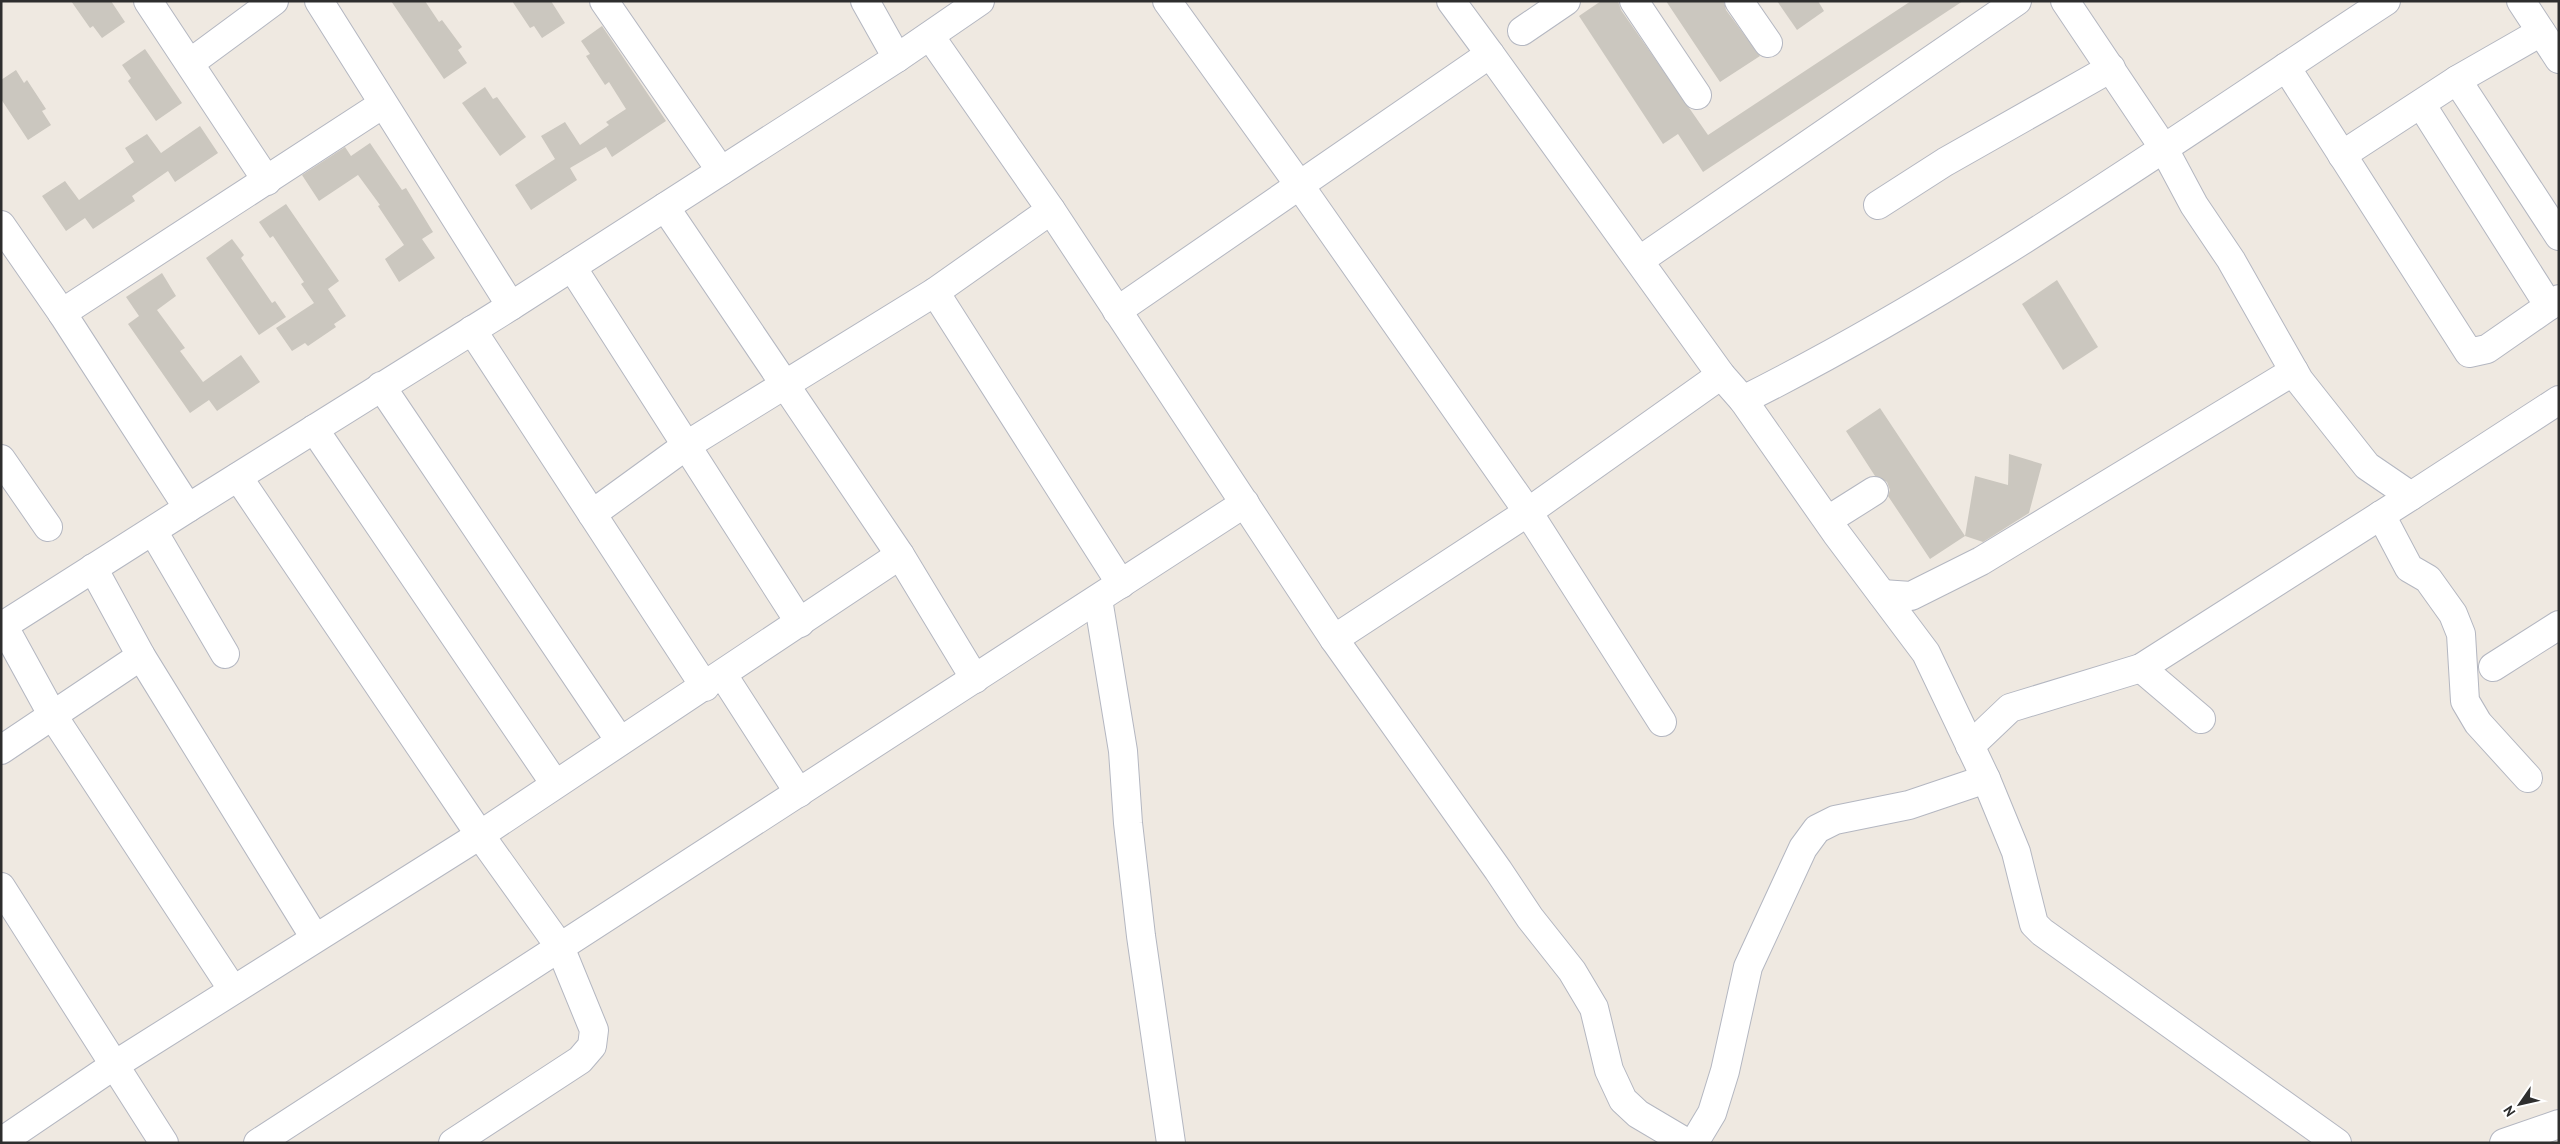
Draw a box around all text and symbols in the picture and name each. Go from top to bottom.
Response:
north arrow [2495,1079,2545,1129]
text: N [2499,1102,2519,1120]

